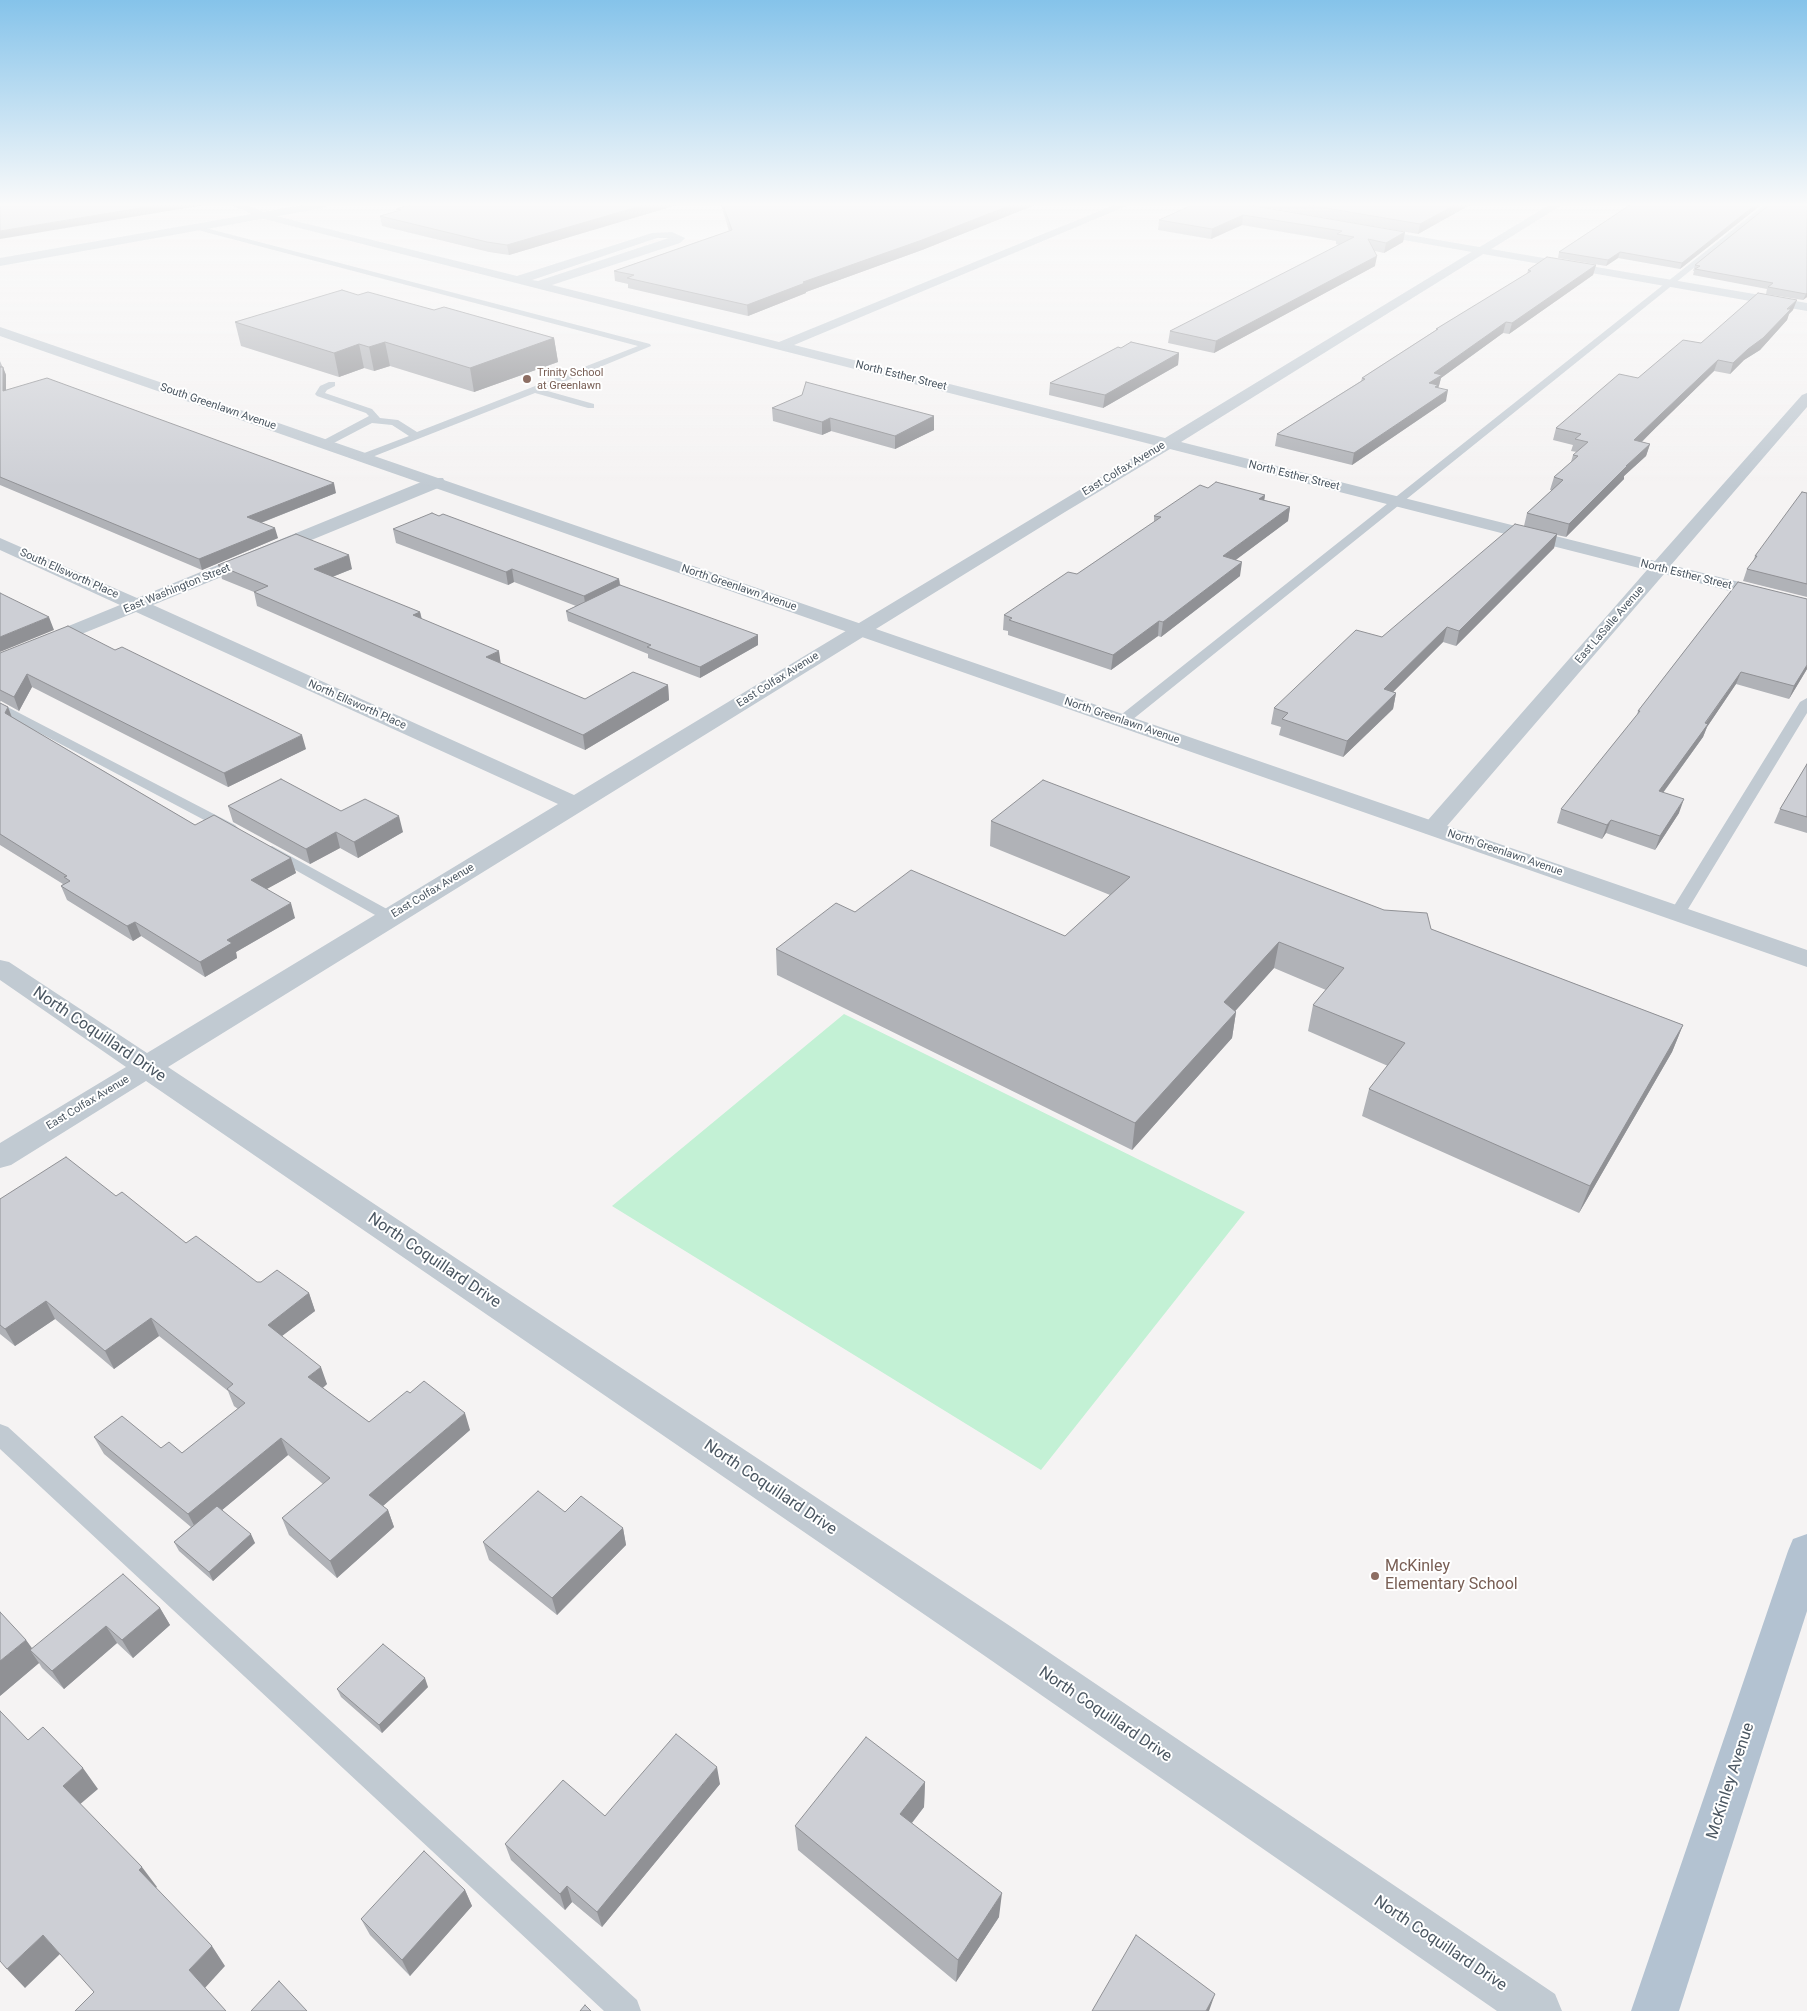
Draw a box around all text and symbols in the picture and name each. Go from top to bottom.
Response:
street label: North Esther Street [854,358,948,394]
place label: Trinity School at Greenlawn [537,366,603,392]
marker: Trinity School at Greenlawn [521,373,533,385]
street label: South Greenlawn Avenue [158,381,278,433]
street label: East Colfax Avenue [1080,439,1168,499]
street label: North Esther Street [1247,458,1341,494]
street label: South Ellsworth Place [18,546,120,602]
street label: North Esther Street [1639,557,1733,593]
street label: East Washington Street [122,562,232,616]
street label: North Greenlawn Avenue [680,562,798,614]
street label: East LaSalle Avenue [1573,583,1647,667]
street label: East Colfax Avenue [735,649,821,711]
street label: North Ellsworth Place [306,677,408,733]
street label: North Greenlawn Avenue [1063,695,1181,747]
street label: North Greenlawn Avenue [1446,827,1564,879]
street label: East Colfax Avenue [389,861,477,921]
street label: North Coquillard Drive [29,983,169,1087]
street label: East Colfax Avenue [44,1073,132,1133]
street label: North Coquillard Drive [364,1209,504,1313]
street label: North Coquillard Drive [700,1436,840,1540]
place label: McKinley Elementary School [1385,1557,1518,1595]
marker: McKinley Elementary School [1369,1570,1381,1582]
street label: North Coquillard Drive [1035,1663,1175,1767]
street label: McKinley Avenue [1703,1720,1759,1842]
street label: North Coquillard Drive [1370,1892,1510,1996]

